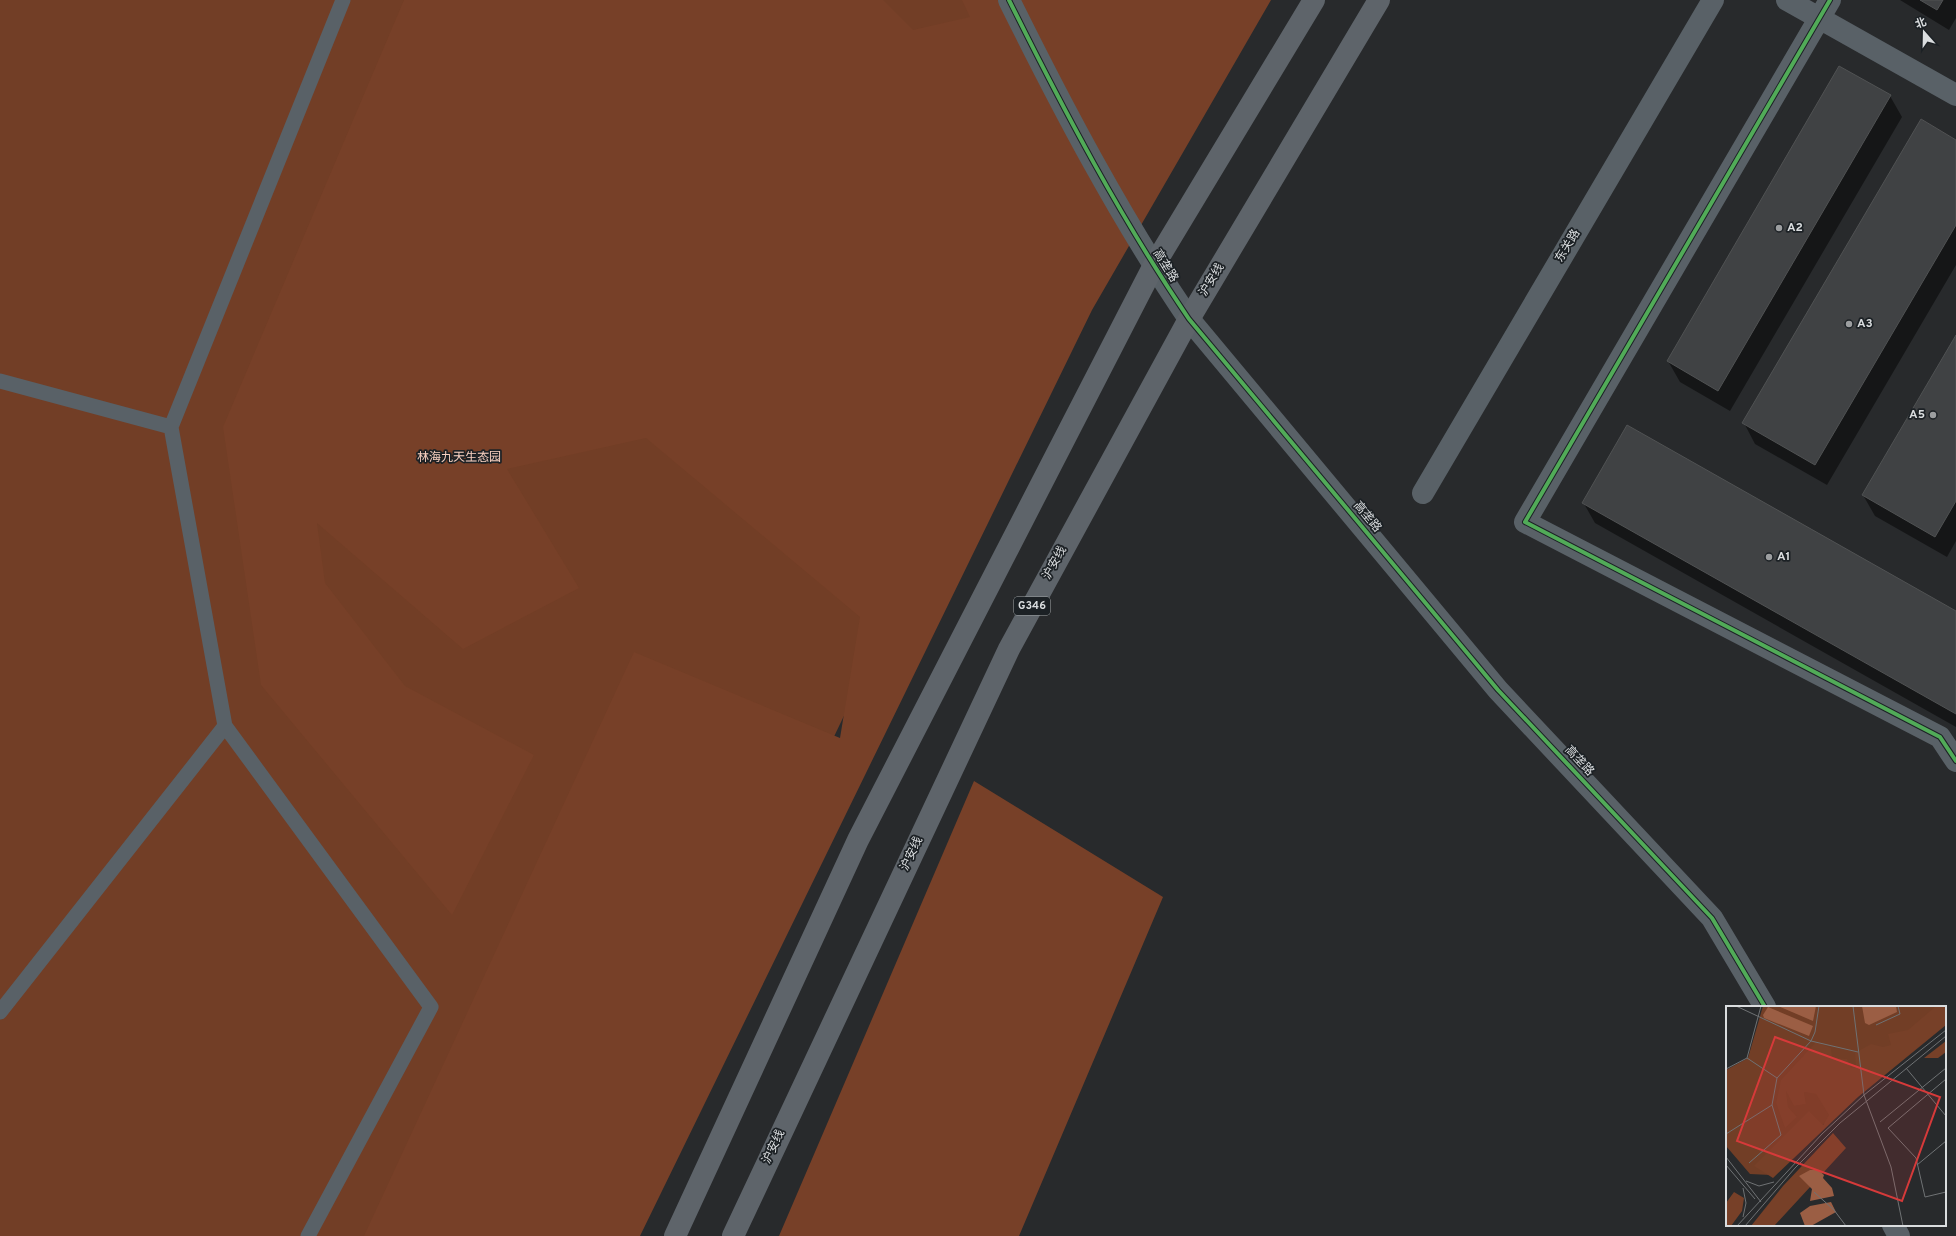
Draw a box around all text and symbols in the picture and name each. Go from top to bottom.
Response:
north arrow [1904,12,1944,52]
text: 北 [1913,15,1928,32]
place label: A2 [1787,220,1803,236]
marker: A2 [1774,223,1784,233]
street label: 东关路 [1552,226,1584,266]
street label: 高垄路 [1149,246,1181,286]
street label: 沪安线 [1196,260,1228,300]
place label: A3 [1857,316,1873,332]
marker: A3 [1844,319,1854,329]
place label: A5 [1909,407,1925,423]
marker: A5 [1928,410,1938,420]
park label: 林海九天生态园 [417,450,501,466]
street label: 高垄路 [1349,498,1385,536]
street label: 沪安线 [1039,543,1071,583]
place label: A1 [1777,549,1790,565]
marker: A1 [1764,552,1774,562]
road number: G346 [1014,597,1050,615]
street label: 高垄路 [1561,742,1597,780]
street label: 沪安线 [897,834,927,874]
inset map [1726,1006,1946,1226]
street label: 沪安线 [759,1127,789,1167]

